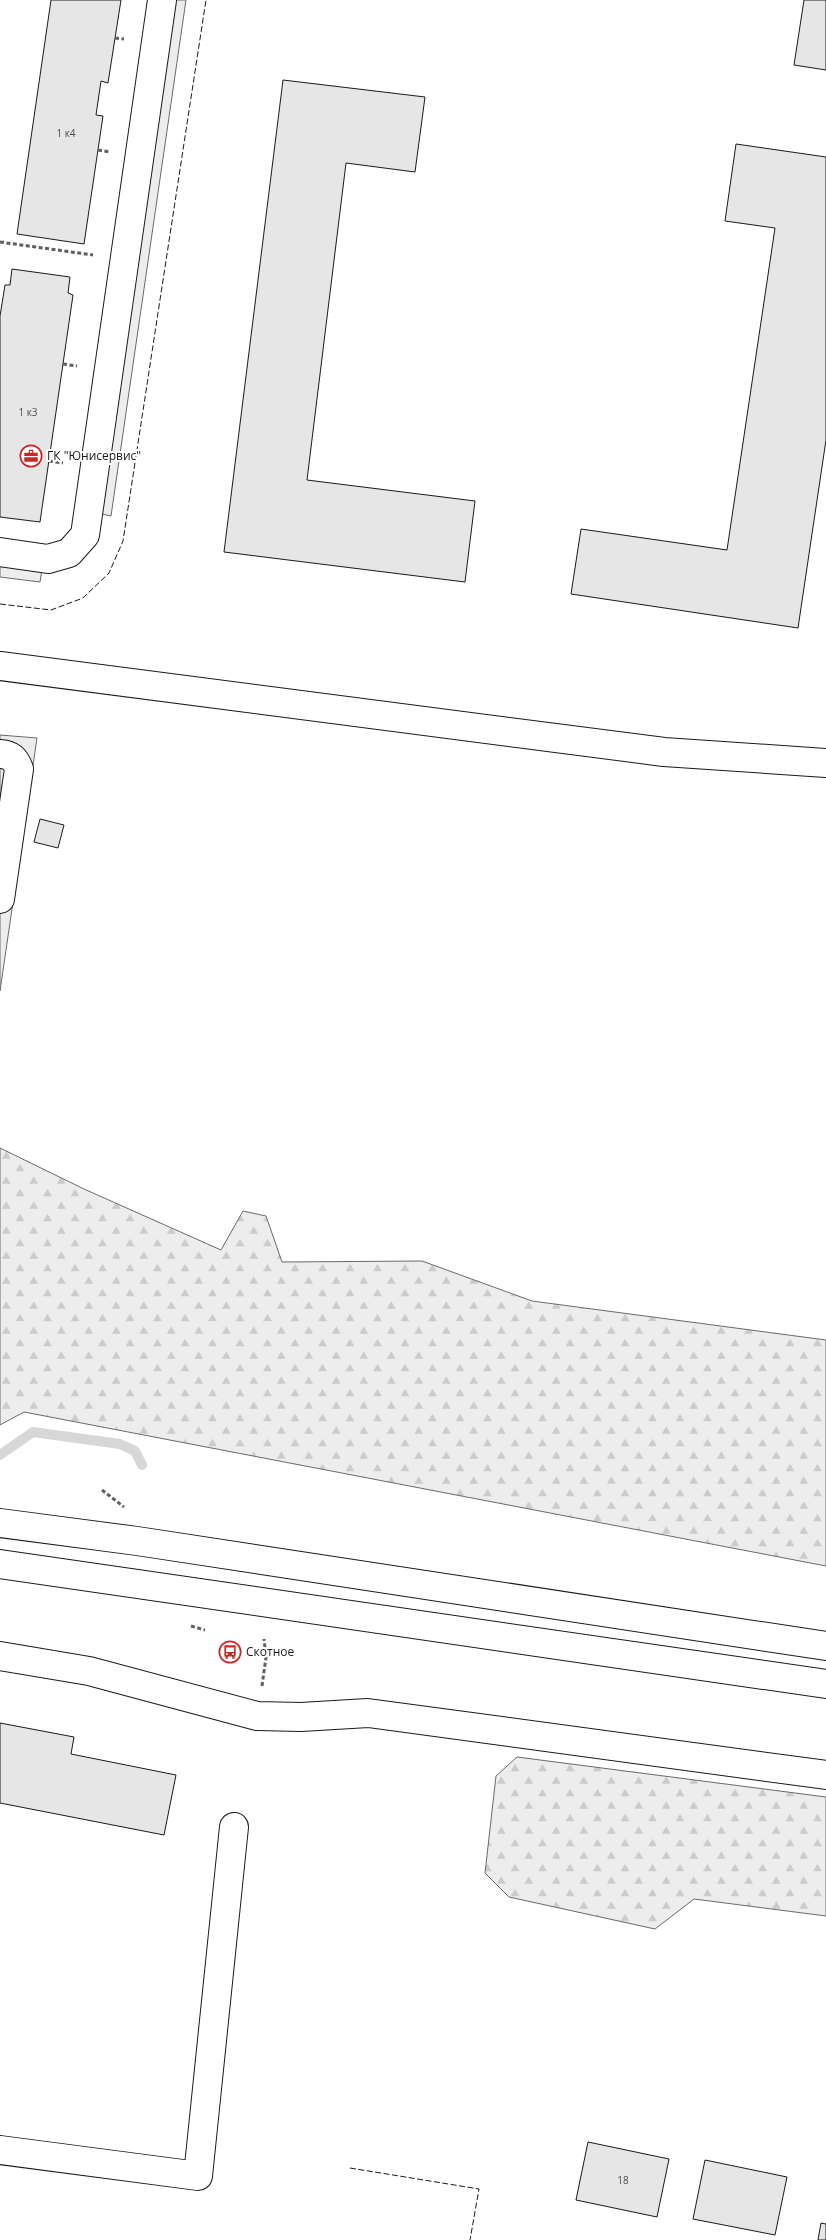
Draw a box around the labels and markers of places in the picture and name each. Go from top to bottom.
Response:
office icon: ГК "Юнисервис" [19,444,43,468]
place label: ГК "Юнисервис" [47,447,141,464]
bus stop icon: Скотное [218,1640,242,1664]
place label: Скотное [246,1643,294,1660]

